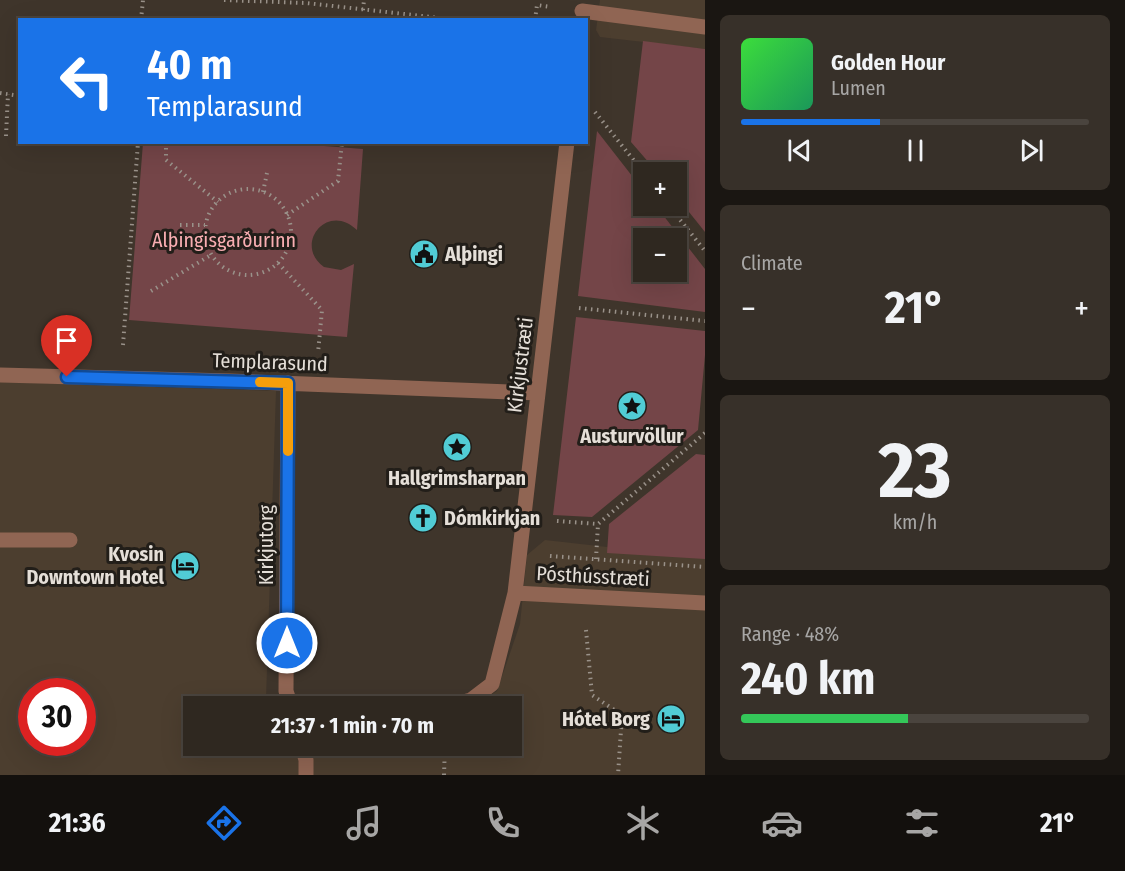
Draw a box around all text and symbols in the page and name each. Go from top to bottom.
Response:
text: 40 m [147,40,232,90]
icon: left [48,42,126,120]
text: Golden Hour [831,49,945,76]
text: Lumen [831,76,886,100]
text: Templarasund [147,91,303,123]
icon: previous [783,134,816,167]
icon: pause [899,134,932,167]
icon: next [1015,134,1048,167]
map controls [633,162,687,282]
button: + [633,162,687,216]
park label: Alþingisgarðurinn [152,228,296,252]
button: − [633,228,687,282]
public building icon: Alþingi [408,238,440,270]
place label: Alþingi [444,242,503,266]
text: Climate [741,251,803,275]
text: 21° [885,281,945,335]
text: − [741,289,756,329]
text: + [1074,289,1089,329]
pin [41,315,92,377]
street label: Kirkjustræti [502,316,538,414]
icon: arrive [50,324,83,357]
street label: Templarasund [212,348,328,376]
place icon: Austurvöllur [616,390,648,422]
place label: Austurvöllur [579,424,684,448]
text: 23 [878,424,952,518]
place icon: Hallgrimsharpan [441,431,473,463]
place label: Hallgrimsharpan [388,466,526,490]
church icon: Dómkirkjan [407,502,439,534]
street label: Kirkjutorg [254,504,278,585]
place label: Dómkirkjan [444,506,540,530]
text: km/h [893,510,937,534]
place label: Kvosin Downtown Hotel [26,542,165,589]
hotel icon: Kvosin Downtown Hotel [169,550,201,582]
street label: Pósthússtræti [536,561,650,591]
position arrow [255,611,319,675]
text: Range · 48% [741,622,839,646]
text: 240 km [741,652,875,706]
speed limit sign: 30 [18,678,96,756]
hotel icon: Hótel Borg [655,703,687,735]
place label: Hótel Borg [562,707,650,731]
text: 21:37 · 1 min · 70 m [271,712,434,739]
icon: directions [203,802,245,844]
icon: music [343,802,385,844]
icon: phone [482,802,524,844]
icon: climate [622,802,664,844]
icon: car [761,802,803,844]
icon: filters [901,802,943,844]
text: 21:36 [49,807,106,839]
text: 21° [1040,807,1076,839]

